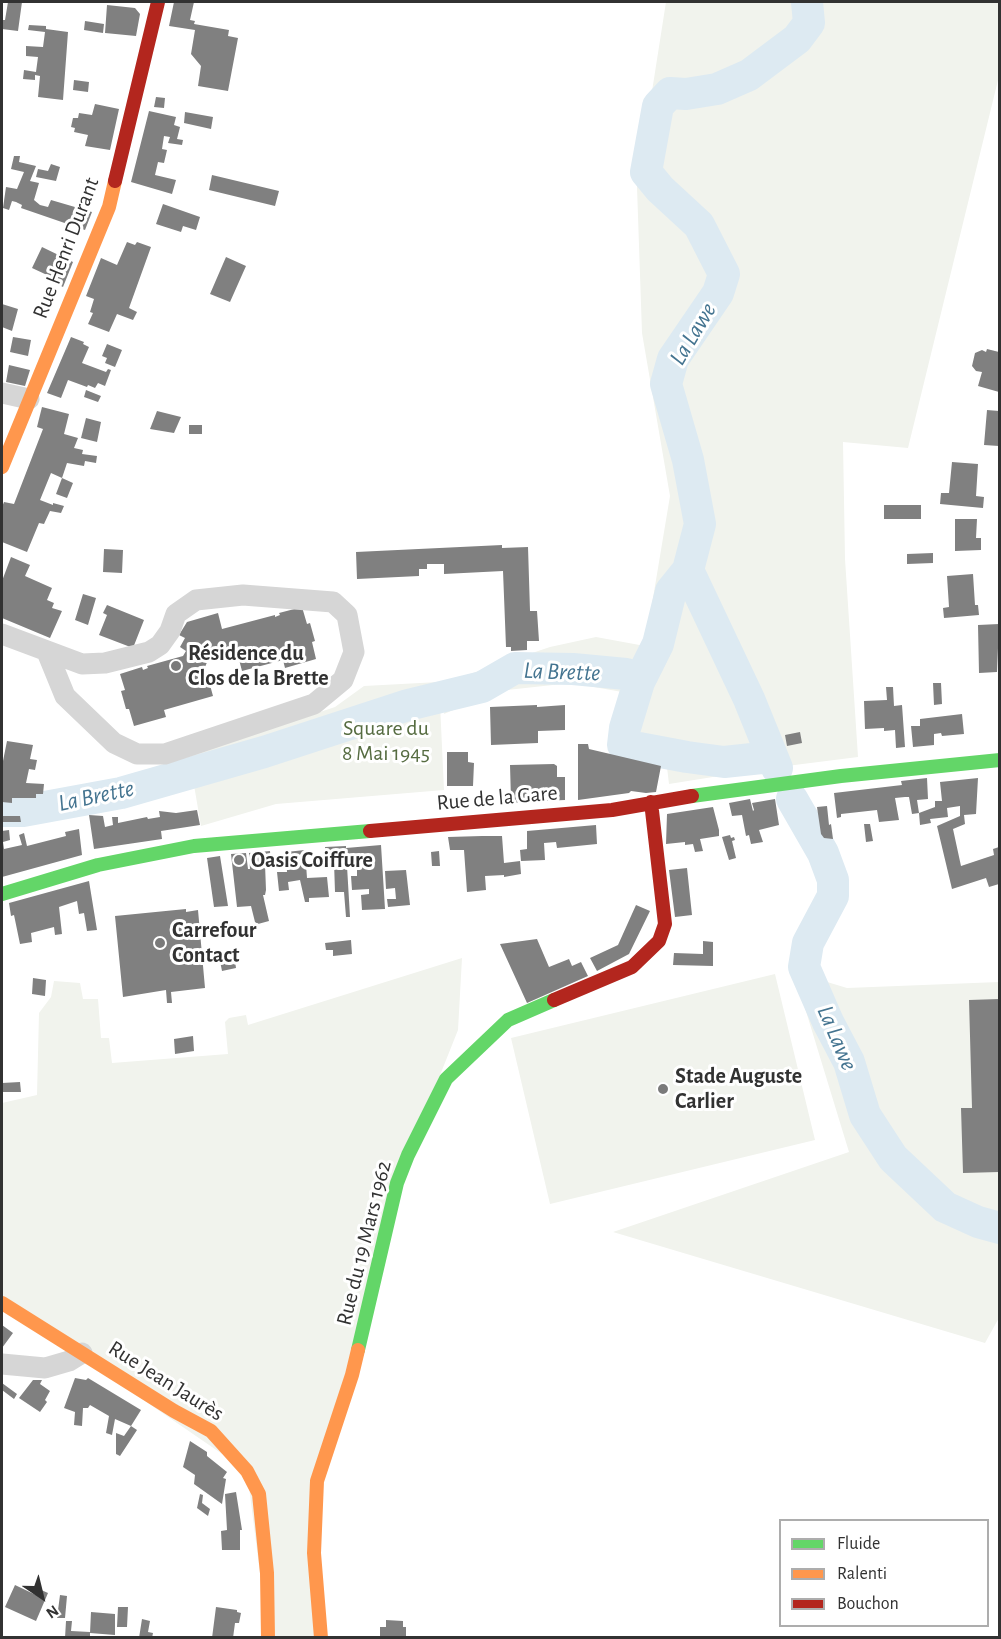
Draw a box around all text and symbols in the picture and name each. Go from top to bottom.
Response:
street label: Rue Henri Durant [27,174,105,322]
water label: La Lawe [663,298,723,370]
place label: Résidence du Clos de la Brette [188,640,329,692]
water label: La Brette [523,656,601,688]
marker: Résidence du Clos de la Brette [169,659,183,673]
park label: Square du 8 Mai 1945 [342,715,430,766]
water label: La Brette [55,774,137,818]
street label: Rue de la Gare [435,780,559,816]
place label: Oasis Coiffure [251,847,373,873]
marker: Oasis Coiffure [232,853,246,867]
place label: Carrefour Contact [172,917,256,968]
marker: Carrefour Contact [153,936,167,950]
water label: La Lawe [810,1001,864,1075]
place label: Stade Auguste Carlier [675,1063,802,1114]
marker: Stade Auguste Carlier [656,1082,670,1096]
street label: Rue du 19 Mars 1962 [331,1158,397,1328]
street label: Rue Jean Jaurès [103,1335,229,1427]
legend [779,1519,989,1627]
text: Fluide [837,1535,880,1553]
text: Ralenti [837,1565,887,1583]
north arrow [12,1567,72,1627]
text: Bouchon [837,1595,899,1613]
text: N [43,1602,61,1621]

